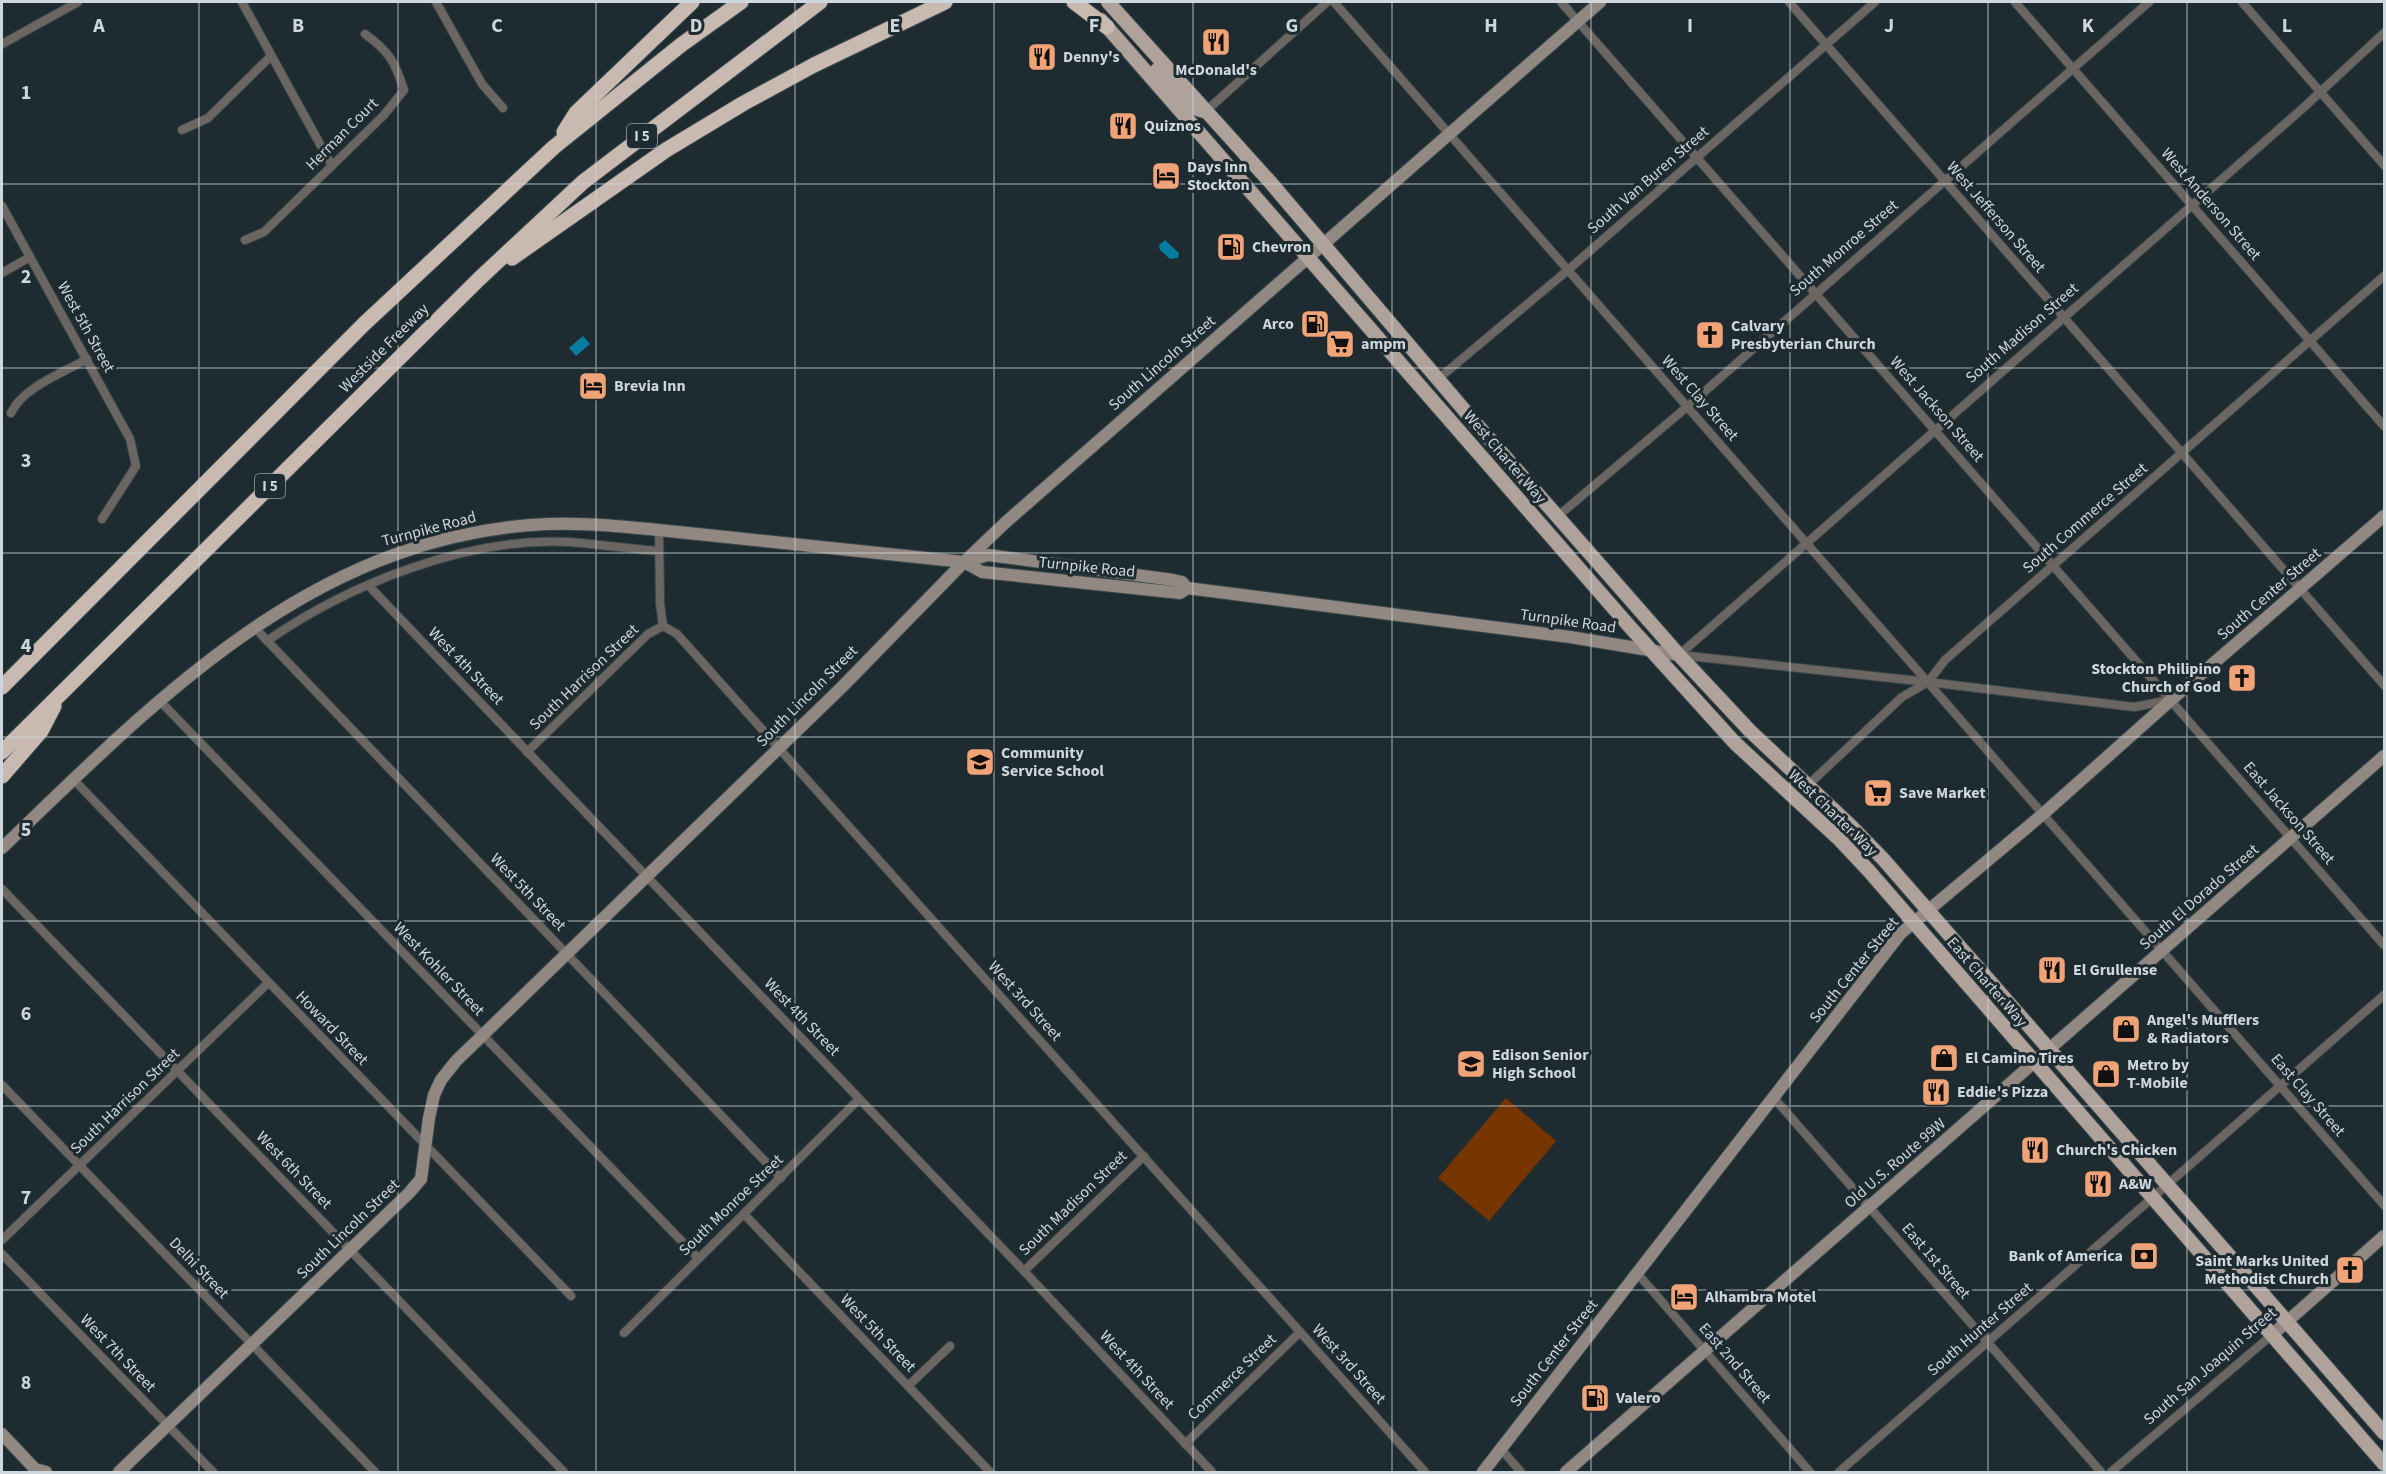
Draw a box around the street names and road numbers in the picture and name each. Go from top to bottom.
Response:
street label: Herman Court [301,92,384,175]
street label: South Van Buren Street [1582,121,1714,239]
road number: I 5 [627,124,657,148]
street label: West Anderson Street [2156,143,2266,265]
street label: West Jefferson Street [1941,157,2051,278]
street label: South Monroe Street [1785,194,1904,301]
street label: South Madison Street [1961,277,2084,388]
street label: West 5th Street [52,278,120,377]
street label: Westside Freeway [334,298,434,398]
street label: South Lincoln Street [1104,310,1221,416]
street label: West Clay Street [1656,350,1744,446]
street label: West Jackson Street [1885,351,1990,467]
street label: West Charter Way [1458,406,1552,509]
street label: South Commerce Street [2018,457,2153,578]
road number: I 5 [255,474,285,498]
street label: Turnpike Road [379,506,479,552]
street label: South Center Street [2212,542,2326,645]
street label: Turnpike Road [1038,551,1136,583]
street label: Turnpike Road [1519,603,1617,639]
street label: South Harrison Street [524,619,644,735]
street label: West 4th Street [423,622,509,710]
street label: South Lincoln Street [751,640,863,752]
street label: East Jackson Street [2238,757,2340,870]
street label: West Charter Way [1783,765,1883,862]
street label: South El Dorado Street [2135,839,2264,955]
street label: West 5th Street [485,848,571,936]
street label: South Center Street [1804,912,1904,1028]
street label: West Kohler Street [388,917,490,1021]
street label: East Charter Way [1942,932,2033,1032]
street label: West 3rd Street [983,956,1067,1046]
street label: West 4th Street [759,973,845,1061]
street label: Howard Street [291,986,374,1071]
street label: South Harrison Street [65,1043,185,1159]
street label: East Clay Street [2266,1049,2351,1142]
street label: Old U.S. Route 99W [1840,1113,1951,1213]
street label: West 6th Street [251,1126,337,1214]
street label: South Madison Street [1014,1145,1133,1261]
street label: South Monroe Street [674,1149,789,1261]
street label: South Lincoln Street [292,1174,405,1284]
street label: East 1st Street [1897,1218,1976,1304]
street label: Delhi Street [164,1232,234,1304]
street label: South Hunter Street [1923,1277,2038,1381]
street label: West 5th Street [835,1289,921,1377]
street label: South Center Street [1505,1294,1603,1411]
street label: South San Joaquin Street [2139,1302,2282,1430]
street label: West 7th Street [75,1309,161,1397]
street label: East 2nd Street [1694,1318,1777,1409]
street label: West 3rd Street [1307,1319,1391,1409]
street label: West 4th Street [1095,1326,1180,1415]
street label: Commerce Street [1183,1328,1282,1425]

